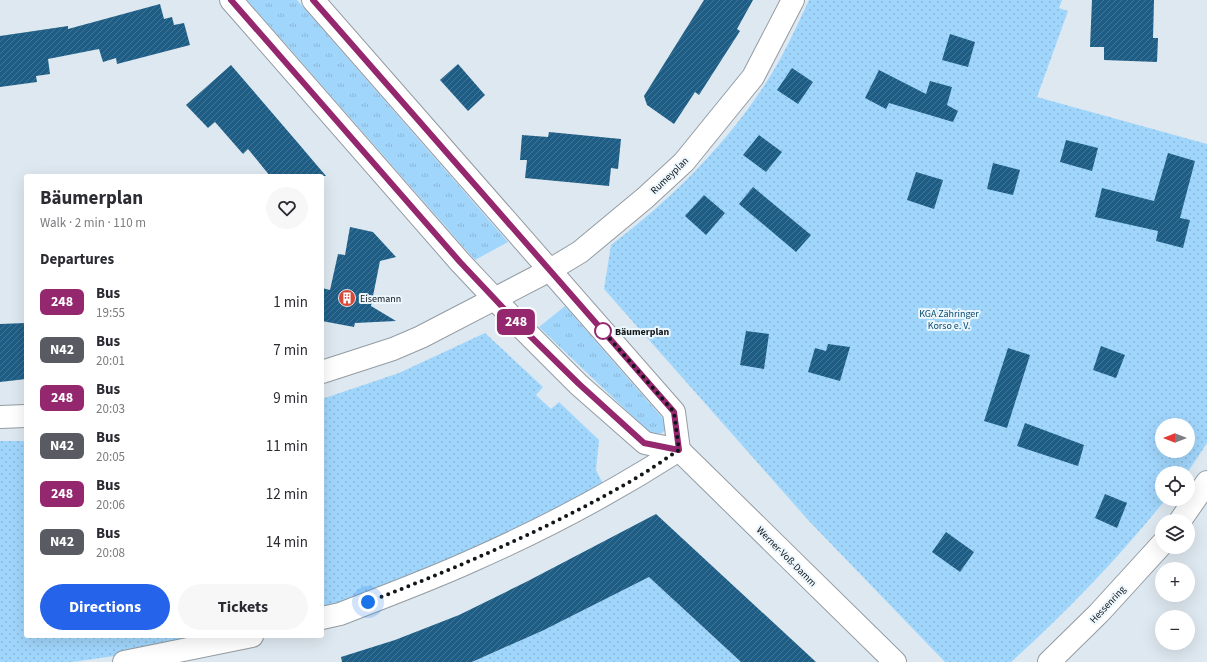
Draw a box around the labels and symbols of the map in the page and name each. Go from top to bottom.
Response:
street label: Rumeyplan [648,154,692,197]
building icon: Eisemann [337,288,357,308]
place label: Eisemann [360,292,401,306]
park label: KGA Zähringer Korso e. V. [919,307,979,333]
line badge: 248 [493,309,539,335]
marker: Bäumerplan [594,322,612,340]
place label: Bäumerplan [615,325,670,339]
north arrow [1155,418,1195,458]
street label: Werner-Voß-Damm [753,523,820,590]
street label: Hessenring [1087,583,1129,627]
your location [358,592,378,612]

